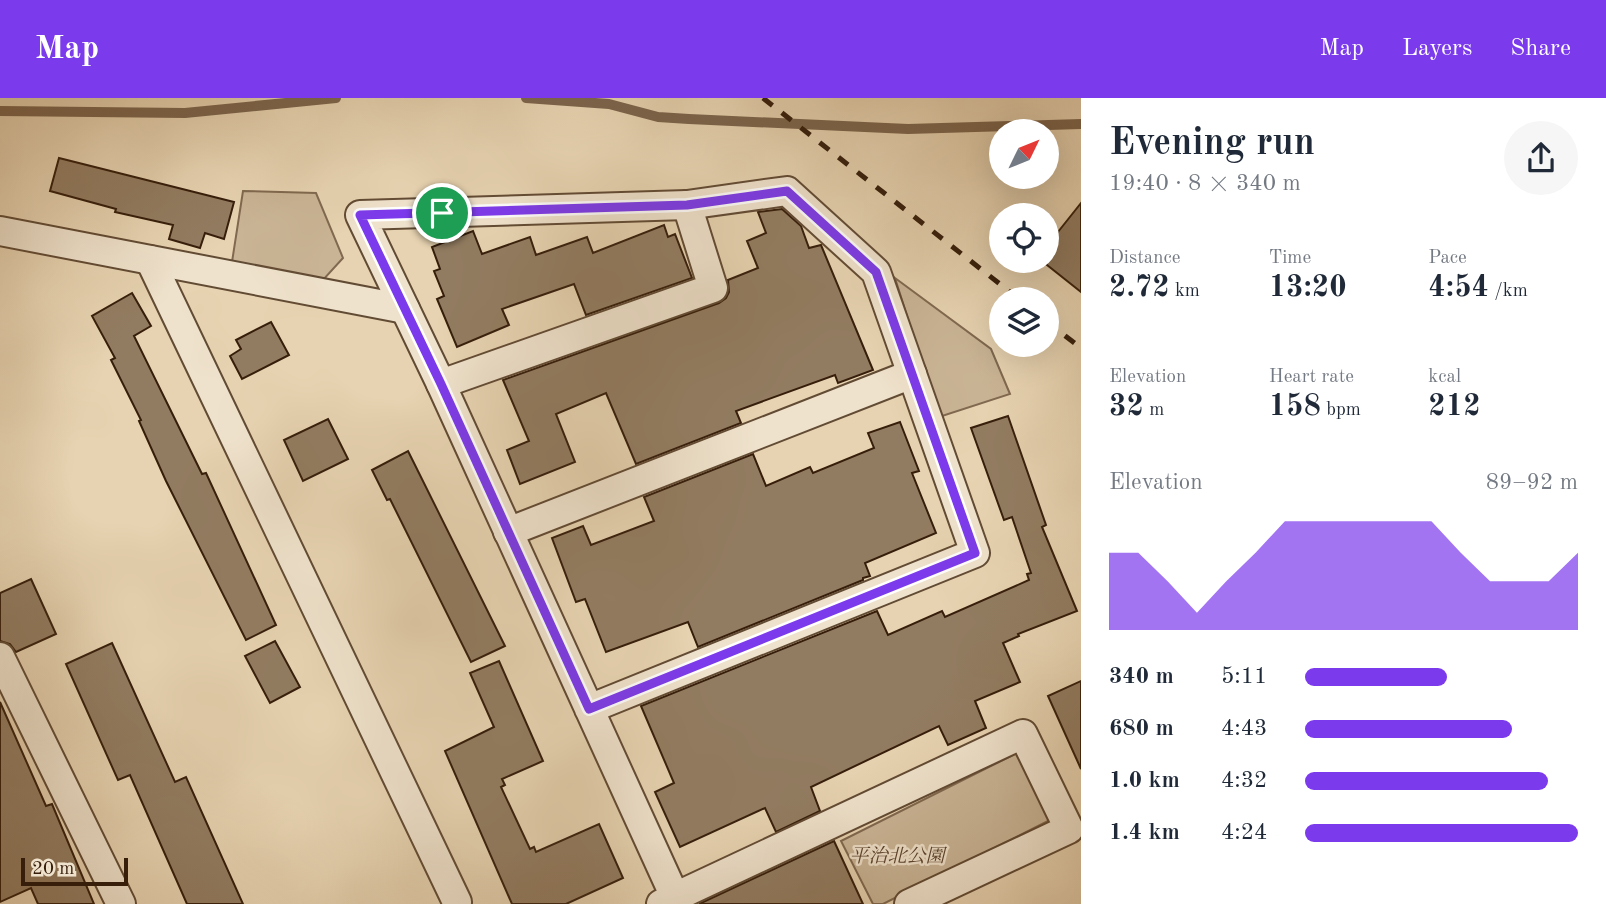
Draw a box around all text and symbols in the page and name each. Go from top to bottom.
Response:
text: Map [35,33,99,66]
text: Map [1320,37,1364,61]
text: Layers [1402,37,1472,61]
text: Share [1510,37,1571,61]
north arrow [989,119,1059,189]
map controls [989,119,1059,357]
button: share [1504,121,1578,195]
text: Evening run [1109,125,1315,163]
text: 19:40 · 8 × 340 m [1109,172,1301,195]
pin [412,183,472,243]
icon: arrive [423,194,461,232]
button: locate [989,203,1059,273]
text: Distance [1109,249,1181,268]
text: Time [1269,249,1311,268]
text: Pace [1428,249,1467,268]
text: 2.72 [1109,273,1170,303]
text: 13:20 [1269,273,1347,303]
text: 4:54 [1428,273,1489,303]
text: km [1170,282,1200,301]
text: /km [1489,282,1528,301]
button: layers [989,287,1059,357]
text: Elevation [1109,368,1186,387]
text: Heart rate [1269,368,1354,387]
text: kcal [1428,368,1461,387]
text: 32 [1109,392,1144,422]
text: 158 [1269,392,1321,422]
text: 212 [1428,392,1481,422]
text: m [1144,401,1164,420]
text: bpm [1321,401,1361,420]
text: Elevation [1109,471,1203,494]
text: 89–92 m [1486,471,1578,494]
text: 340 m [1109,665,1174,688]
text: 5:11 [1221,665,1267,688]
text: 680 m [1109,717,1174,740]
text: 4:43 [1221,717,1267,740]
text: 1.0 km [1109,769,1180,792]
text: 4:32 [1221,769,1267,792]
text: 1.4 km [1109,821,1180,844]
text: 4:24 [1221,821,1267,844]
park label: 平治北公園 [849,846,947,867]
scale bar [21,855,128,887]
text: 20 m [32,860,74,879]

